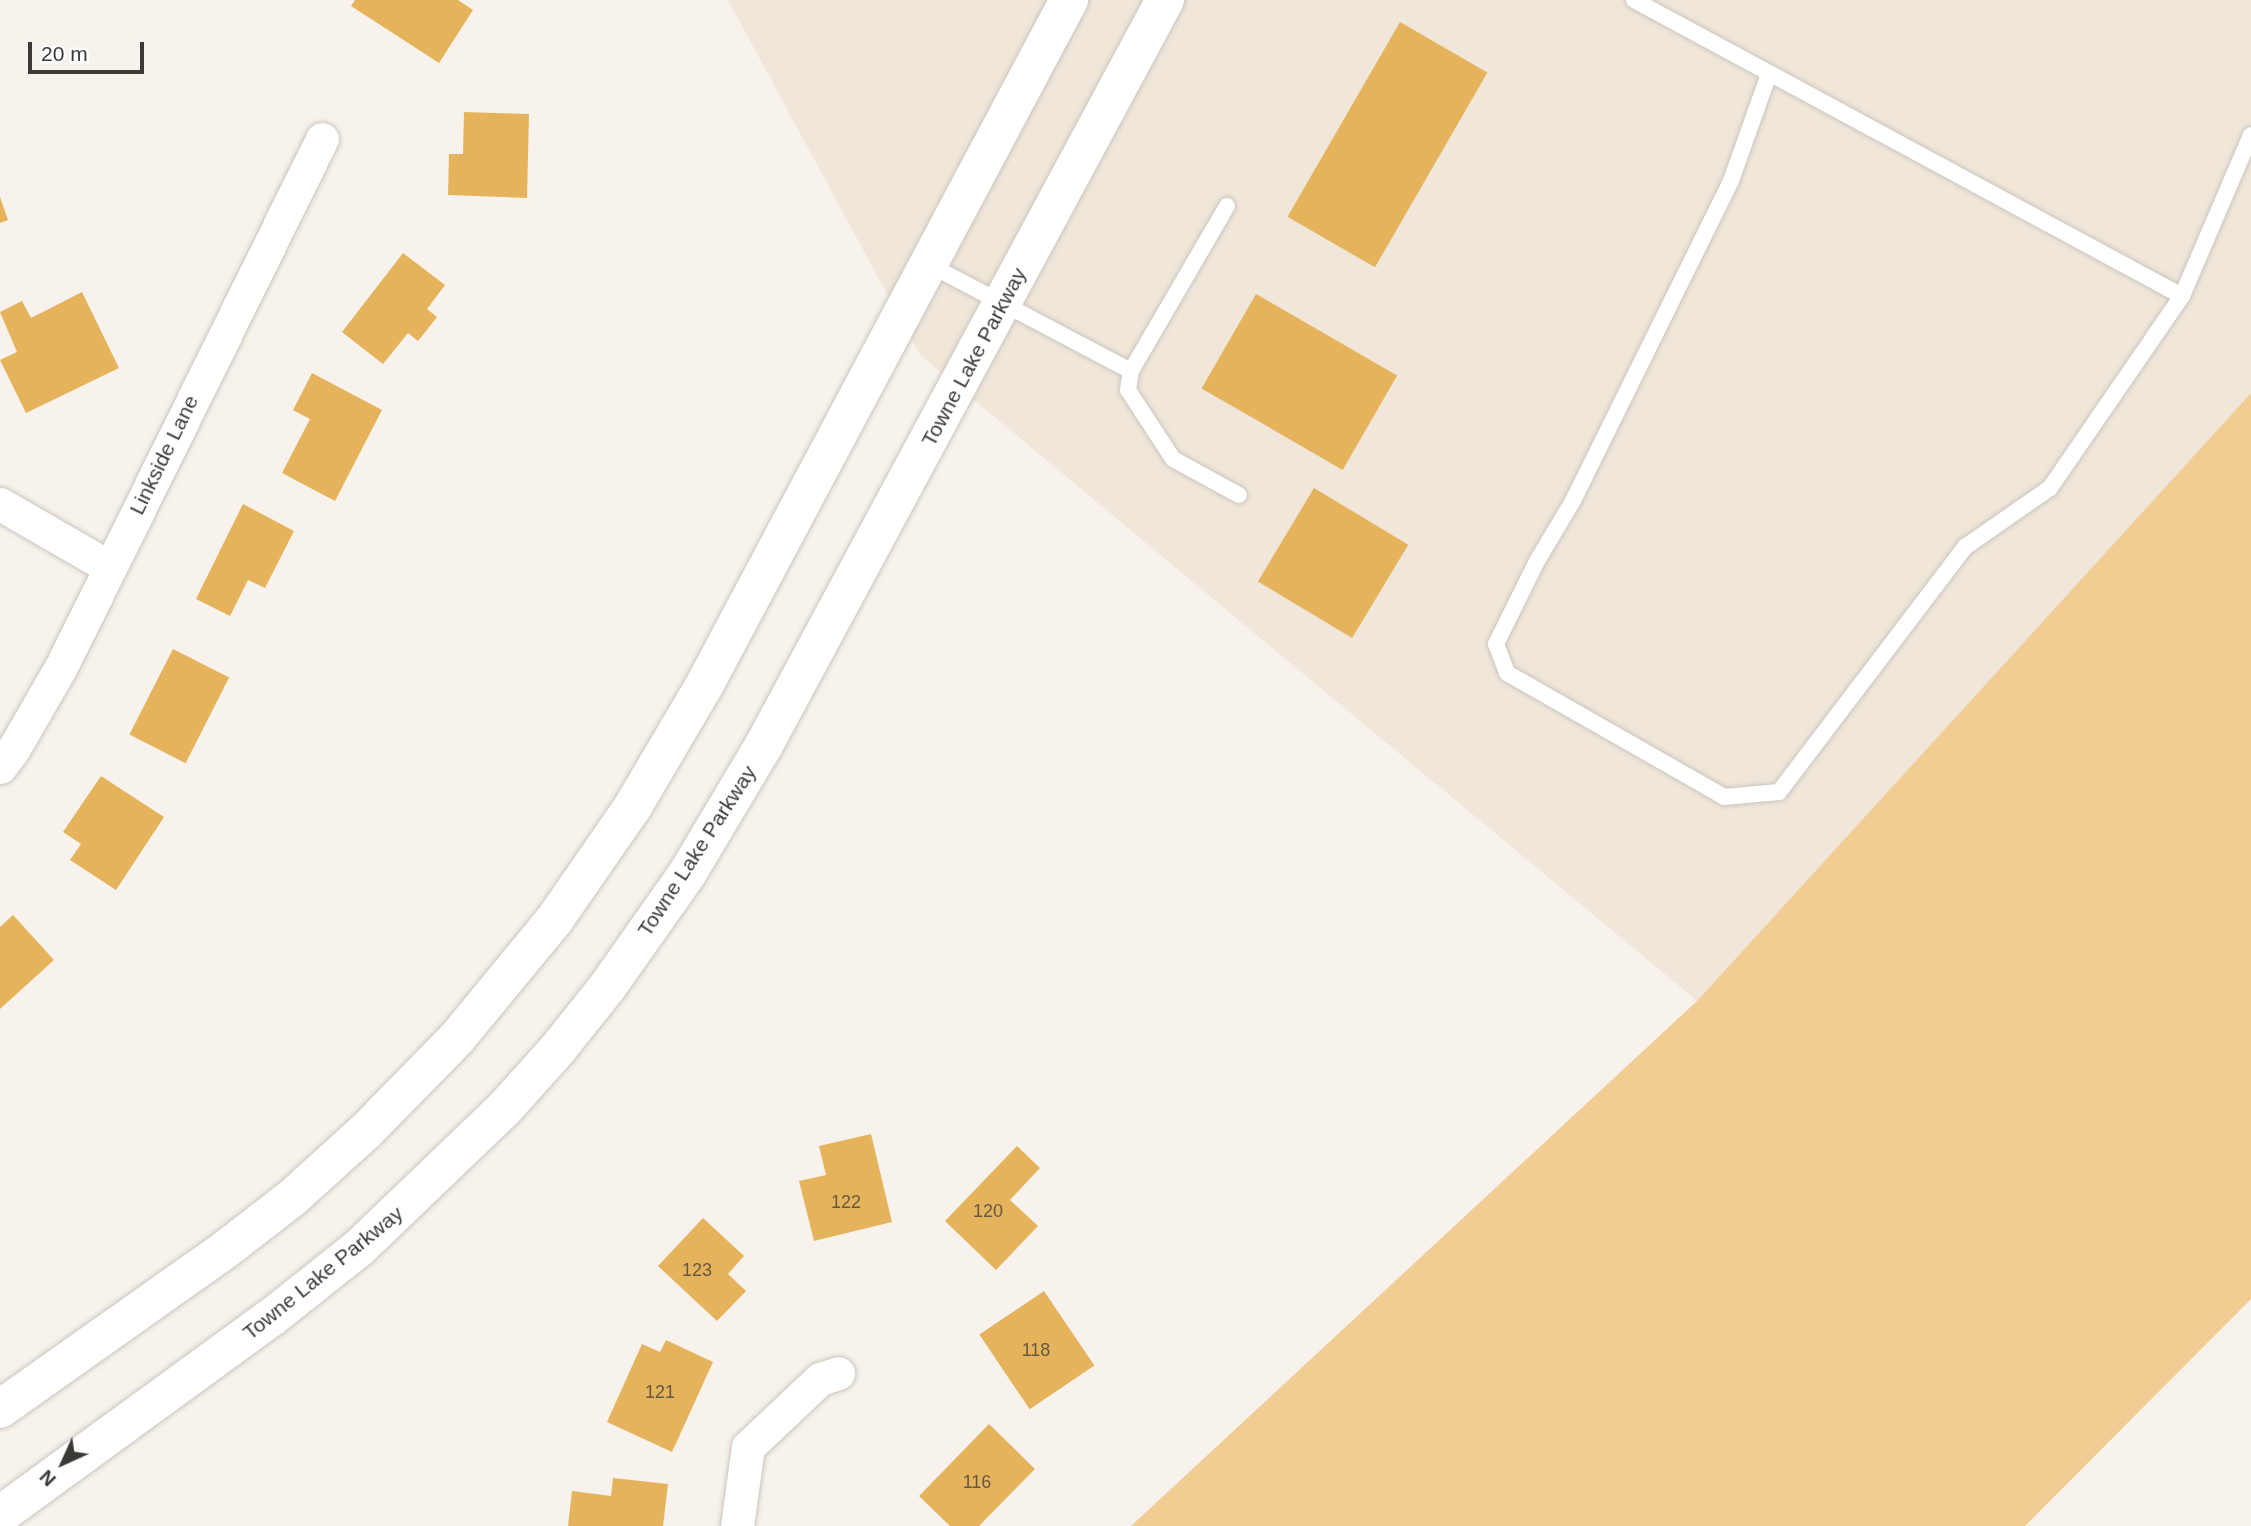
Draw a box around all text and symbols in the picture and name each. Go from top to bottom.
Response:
scale bar [32,28,147,72]
text: 20 m [41,42,88,65]
street label: Towne Lake Parkway [916,263,1032,451]
street label: Linkside Lane [124,391,204,519]
street label: Towne Lake Parkway [632,761,762,941]
house number: 122 [831,1191,861,1213]
house number: 120 [973,1200,1003,1222]
street label: Towne Lake Parkway [238,1201,408,1345]
house number: 123 [682,1259,712,1281]
house number: 118 [1022,1339,1050,1361]
house number: 121 [645,1381,675,1403]
north arrow [28,1428,98,1498]
text: N [36,1466,60,1490]
house number: 116 [963,1471,991,1493]

